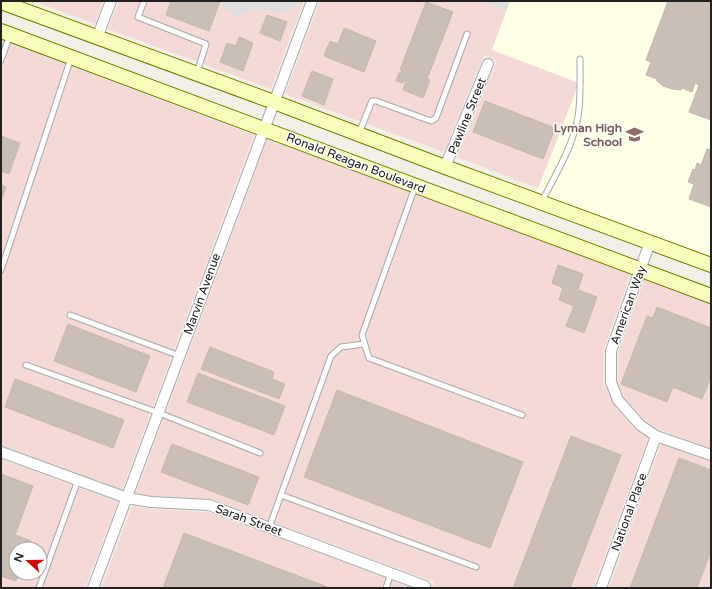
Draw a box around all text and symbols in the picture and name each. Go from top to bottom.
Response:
street label: Pawline Street [445,75,489,156]
place label: Lyman High School [554,121,622,149]
school or university icon: Lyman High School [625,125,645,145]
street label: Ronald Reagan Boulevard [284,130,428,196]
street label: Marvin Avenue [181,251,223,337]
street label: American Way [607,263,649,346]
street label: National Place [608,471,650,553]
street label: Sarah Street [214,501,285,539]
north arrow [8,541,48,581]
text: N [11,551,27,564]

